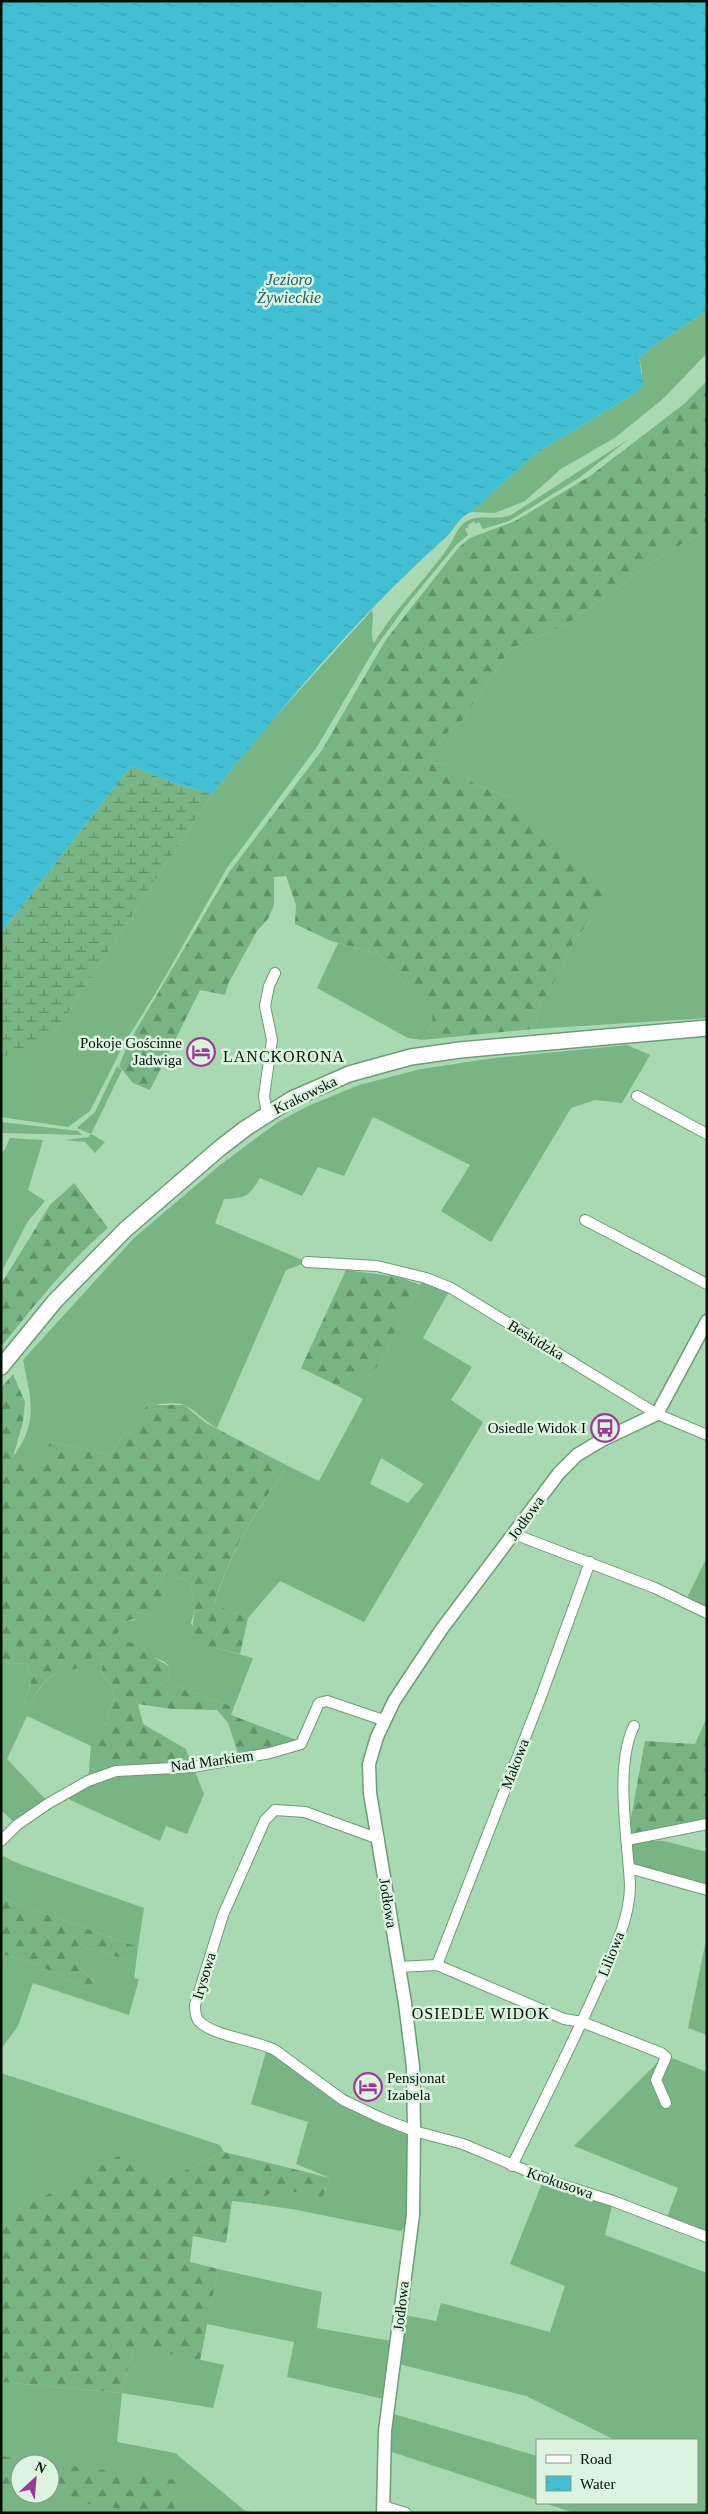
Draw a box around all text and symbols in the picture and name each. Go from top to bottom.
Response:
water label: Jezioro Żywieckie [257,271,321,307]
place label: Pokoje Gościnne Jadwiga [80,1035,182,1068]
hotel icon: Pokoje Gościnne Jadwiga [186,1037,216,1067]
district label: LANCKORONA [223,1048,345,1065]
street label: Krakowska [271,1073,340,1117]
street label: Beskidzka [505,1317,567,1363]
bus stop icon: Osiedle Widok I [590,1413,620,1443]
place label: Osiedle Widok I [488,1420,586,1436]
street label: Jodłowa [505,1493,547,1543]
street label: Makowa [498,1736,532,1791]
street label: Nad Markiem [169,1747,255,1775]
street label: Jodłowa [376,1877,400,1929]
street label: Liliowa [595,1929,627,1979]
street label: Irysowa [189,1950,219,2001]
district label: OSIEDLE WIDOK [412,2005,550,2022]
place label: Pensjonat Izabela [387,2070,446,2103]
hotel icon: Pensjonat Izabela [353,2072,383,2102]
street label: Krokusowa [525,2164,596,2202]
street label: Jodłowa [390,2280,412,2332]
legend [536,2439,698,2504]
text: Road [580,2451,612,2467]
north arrow [10,2454,60,2504]
text: N [33,2459,48,2477]
text: Water [580,2476,615,2492]

